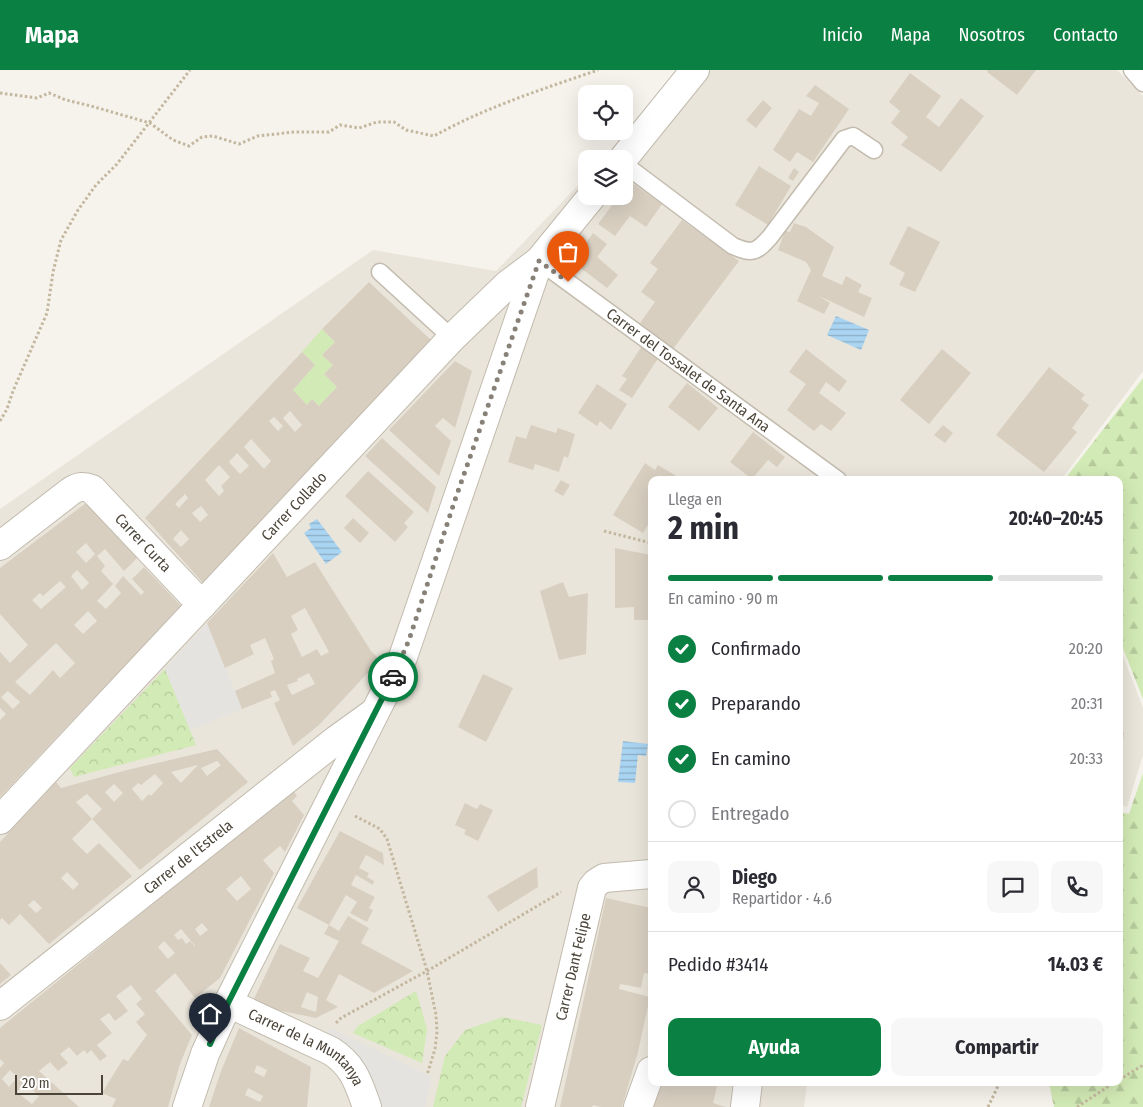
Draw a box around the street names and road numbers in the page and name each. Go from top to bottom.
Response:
street label: Carrer del Tossalet de Santa Ana [603,304,774,436]
street label: Carrer Collado [258,468,331,544]
street label: Carrer Curta [111,510,175,576]
street label: Carrer de l'Estrela [140,816,236,898]
street label: Carrer Dant Felipe [552,911,595,1023]
street label: Carrer de la Muntanya [245,1005,367,1089]

